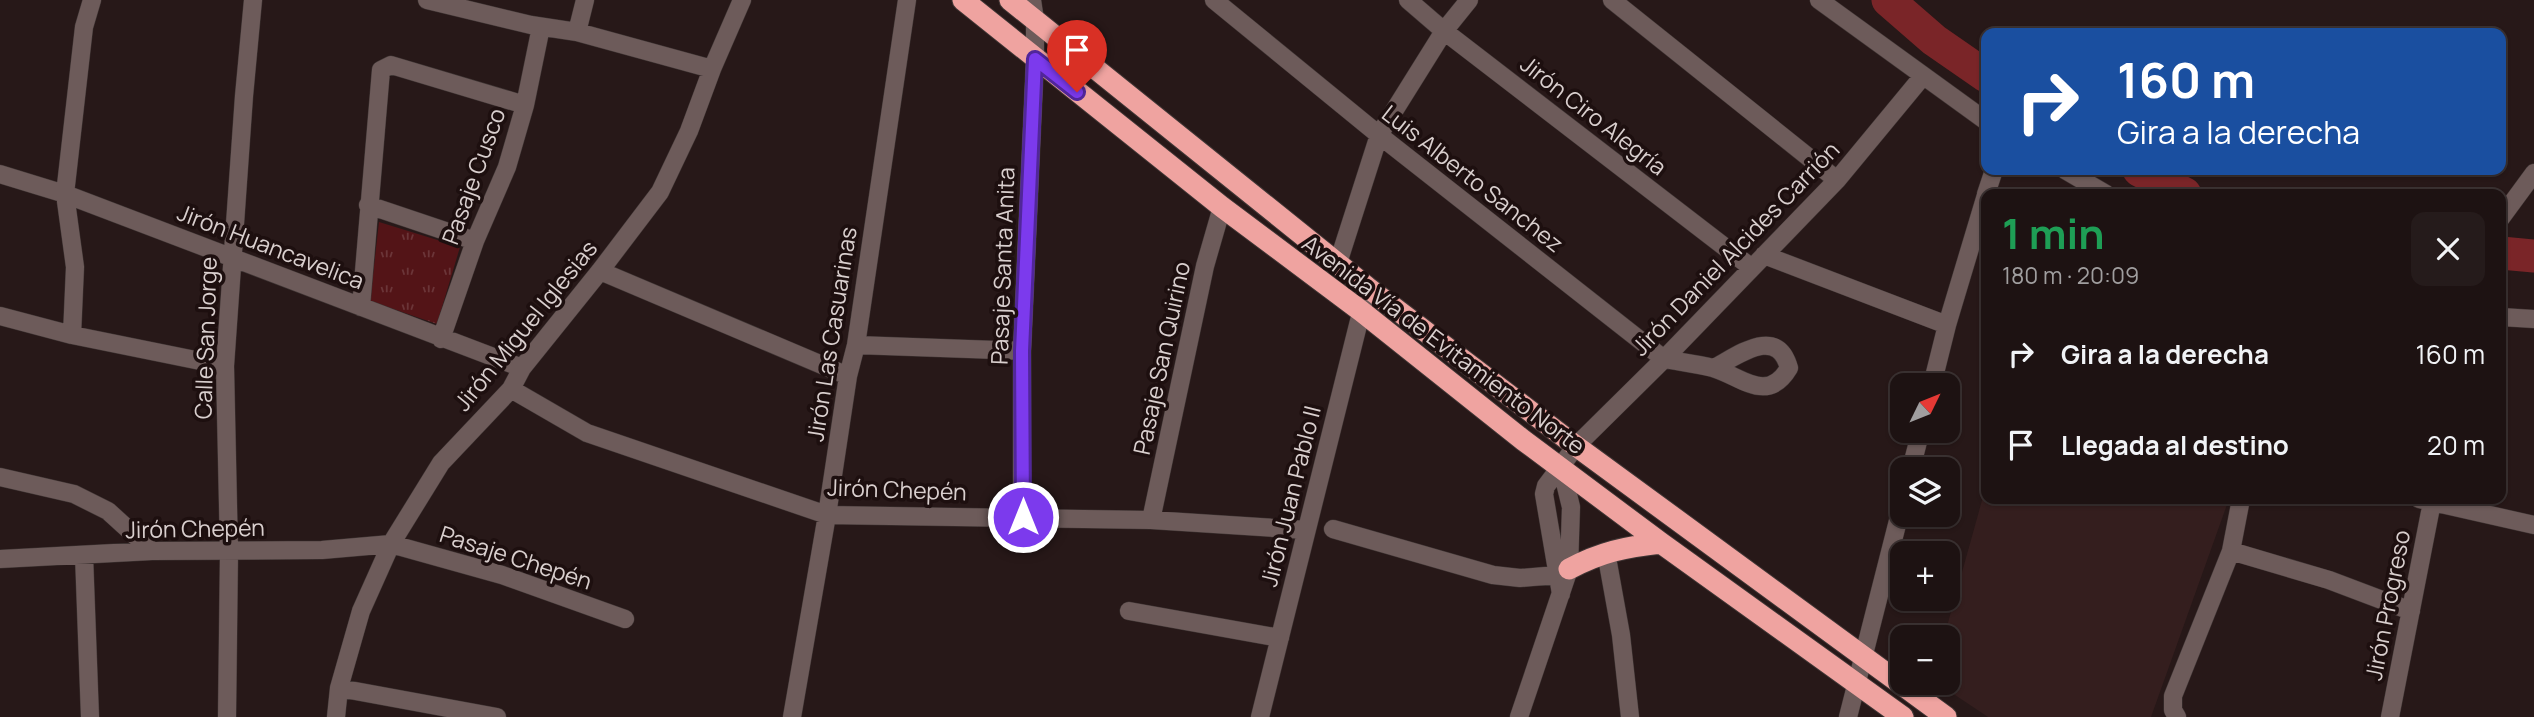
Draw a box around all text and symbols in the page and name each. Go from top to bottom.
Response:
pin [1047,20,1107,92]
icon: arrive [1058,31,1096,69]
text: 160 m [2117,46,2255,113]
street label: Jirón Ciro Alegría [1514,48,1674,182]
icon: right [2002,56,2093,147]
street label: Luis Alberto Sanchez [1376,97,1570,259]
street label: Pasaje Cusco [434,103,512,249]
text: Gira a la derecha [2117,110,2360,154]
street label: Jirón Daniel Alcides Carrión [1624,134,1846,362]
street label: Pasaje Santa Anita [983,167,1021,365]
street label: Jirón Huancavelica [173,196,369,296]
text: 1 min [2002,204,2105,262]
button: close [2411,212,2485,286]
street label: Jirón Las Casuarinas [798,224,864,444]
street label: Avenida Vía de Evitamiento Norte [1296,227,1592,461]
street label: Jirón Miguel Iglesias [446,233,604,417]
street label: Calle San Jorge [186,256,224,420]
street label: Pasaje San Quirino [1125,259,1197,457]
text: 180 m · 20:09 [2002,259,2139,291]
icon: right [2002,335,2040,373]
text: Gira a la derecha [2061,336,2269,372]
text: 160 m [2416,336,2485,372]
north arrow [1890,373,1960,443]
map controls [1890,373,1960,695]
street label: Jirón Juan Pablo II [1252,402,1328,590]
icon: arrive [2002,426,2040,464]
text: Llegada al destino [2061,427,2289,463]
text: 20 m [2427,427,2485,463]
button: layers [1890,457,1960,527]
street label: Jirón Chepén [827,471,967,507]
position arrow [986,480,1060,554]
street label: Jirón Chepén [125,511,265,545]
street label: Pasaje Chepén [436,517,596,597]
street label: Jirón Progreso [2357,527,2417,683]
button: + [1890,541,1960,611]
button: − [1890,625,1960,695]

